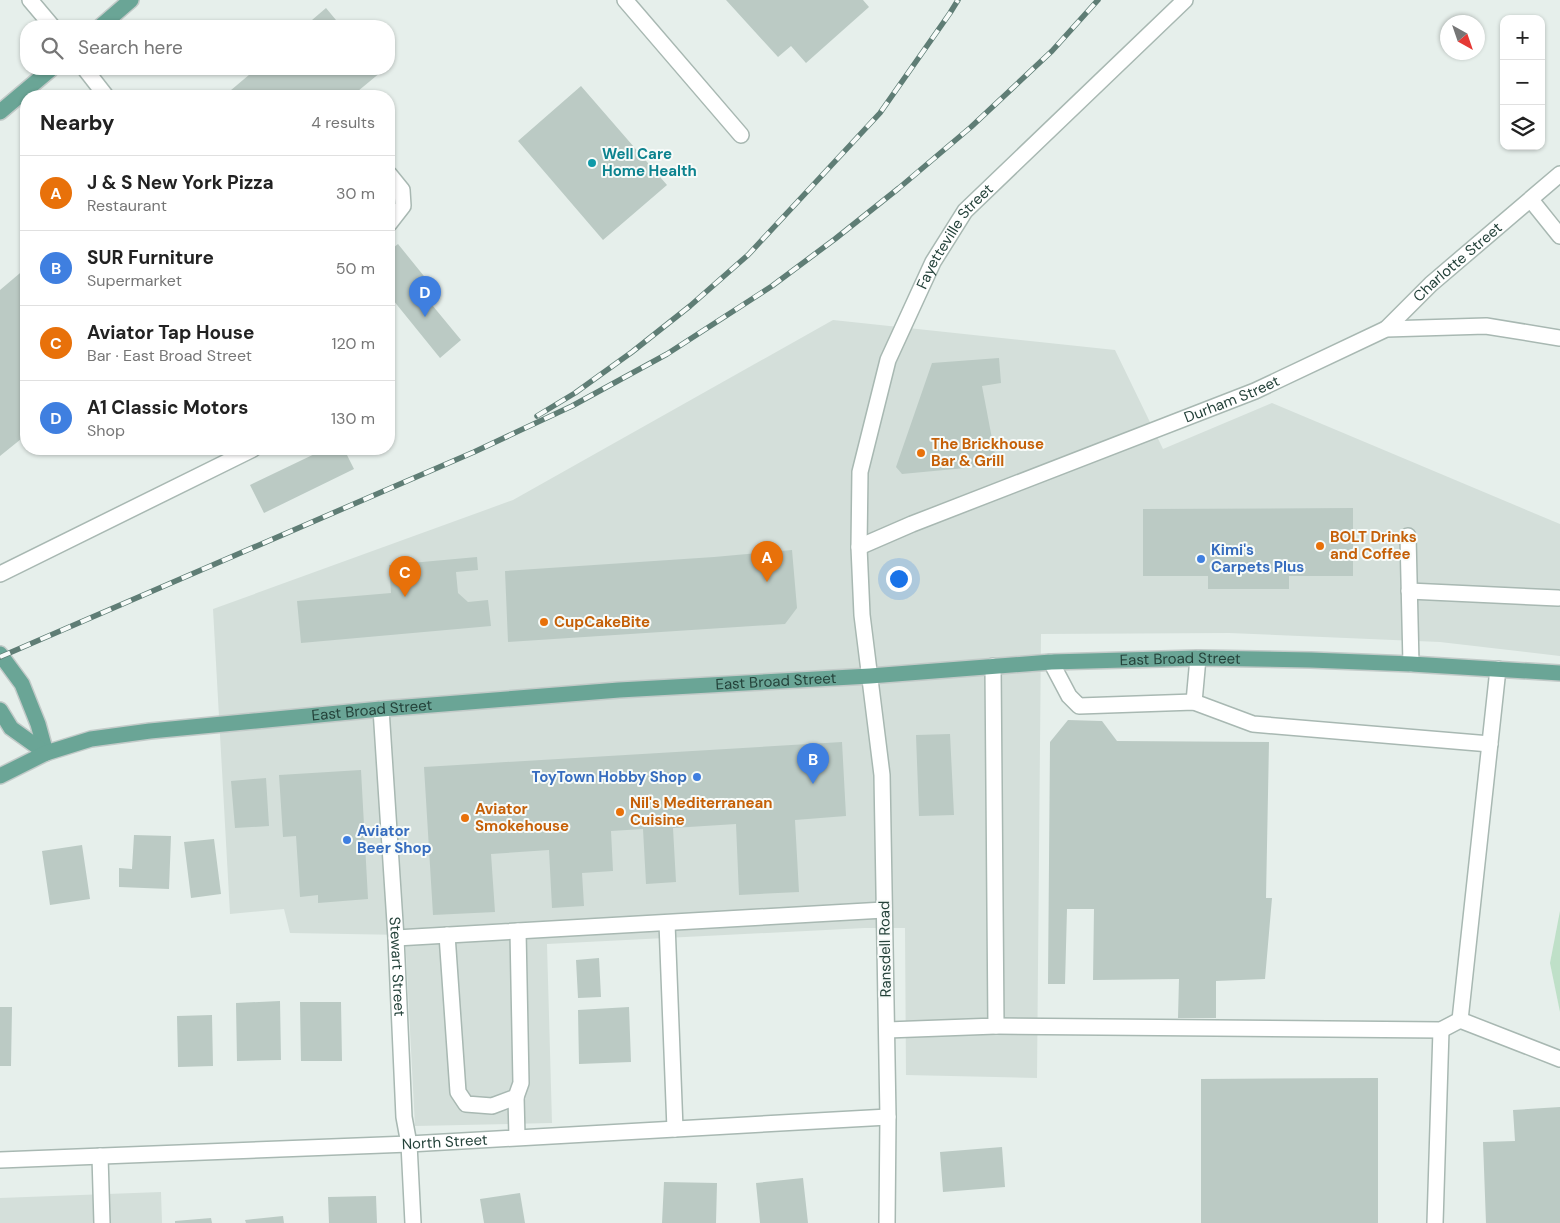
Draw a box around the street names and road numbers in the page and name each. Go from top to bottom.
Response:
street label: Fayetteville Street [912,179,998,292]
street label: Charlotte Street [1409,218,1506,306]
street label: Durham Street [1181,371,1283,428]
street label: East Broad Street [1119,648,1241,670]
street label: East Broad Street [715,668,837,695]
street label: East Broad Street [311,695,433,726]
street label: Ransdell Road [874,901,896,997]
street label: Stewart Street [385,916,409,1017]
street label: North Street [401,1130,488,1154]

